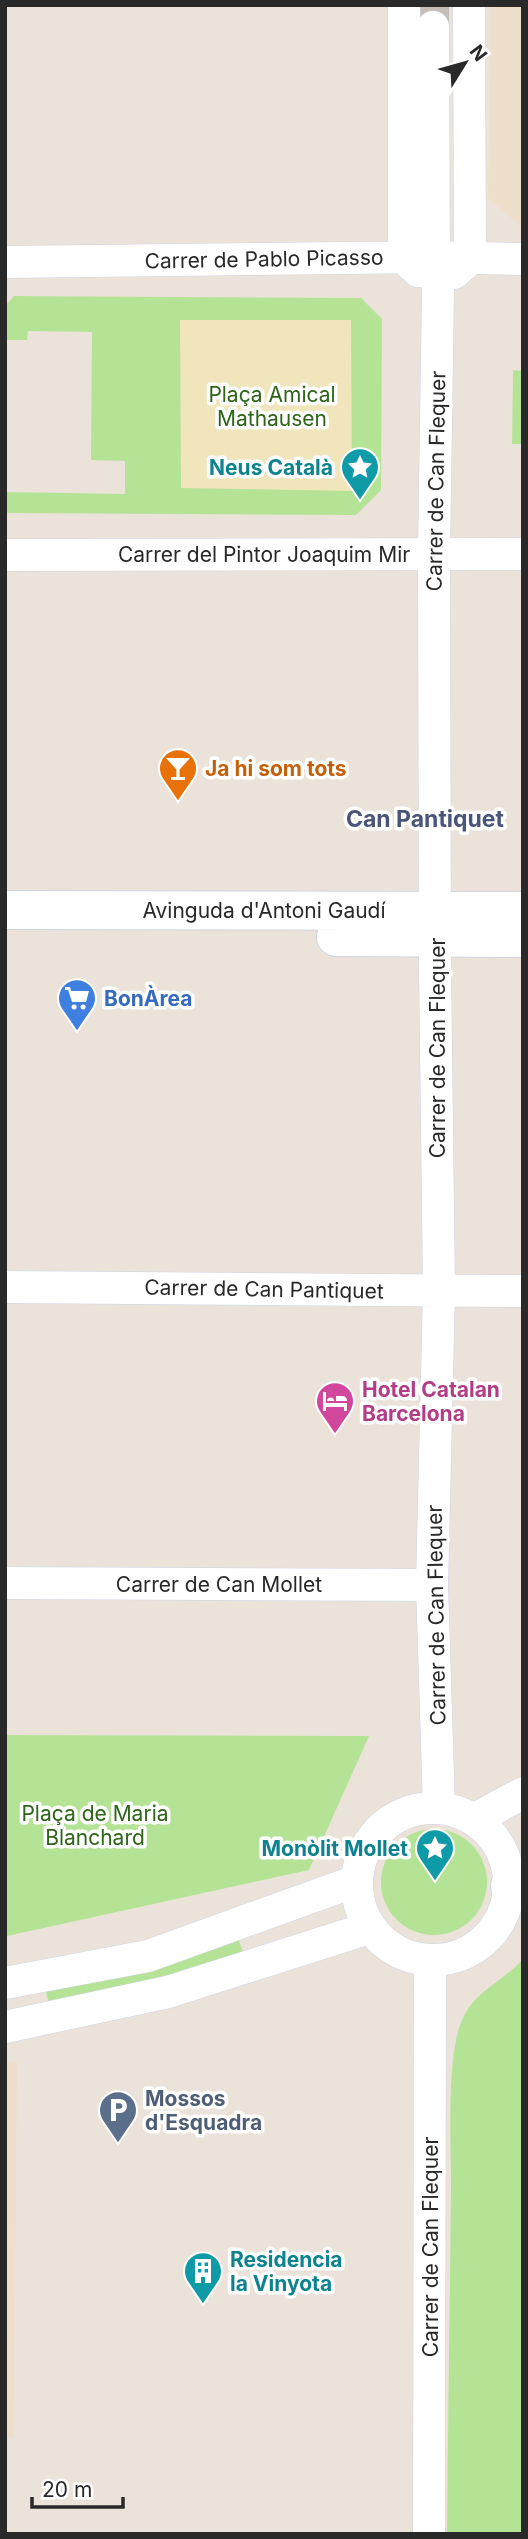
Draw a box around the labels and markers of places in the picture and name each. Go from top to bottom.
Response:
place icon: Neus Català [339,446,381,501]
place label: Neus Català [209,455,333,480]
bar icon: Ja hi som tots [157,747,199,802]
place label: Ja hi som tots [205,756,347,781]
supermarket icon: BonÀrea [56,977,98,1032]
place label: BonÀrea [104,985,192,1011]
place label: Hotel Catalan Barcelona [362,1377,500,1426]
hotel icon: Hotel Catalan Barcelona [314,1380,356,1435]
place icon: Monòlit Mollet [414,1827,456,1882]
place label: Monòlit Mollet [262,1836,408,1861]
place label: Mossos d'Esquadra [145,2086,262,2135]
parking icon: Mossos d'Esquadra [97,2089,139,2144]
place label: Residencia la Vinyota [230,2247,343,2296]
building icon: Residencia la Vinyota [182,2250,224,2305]

